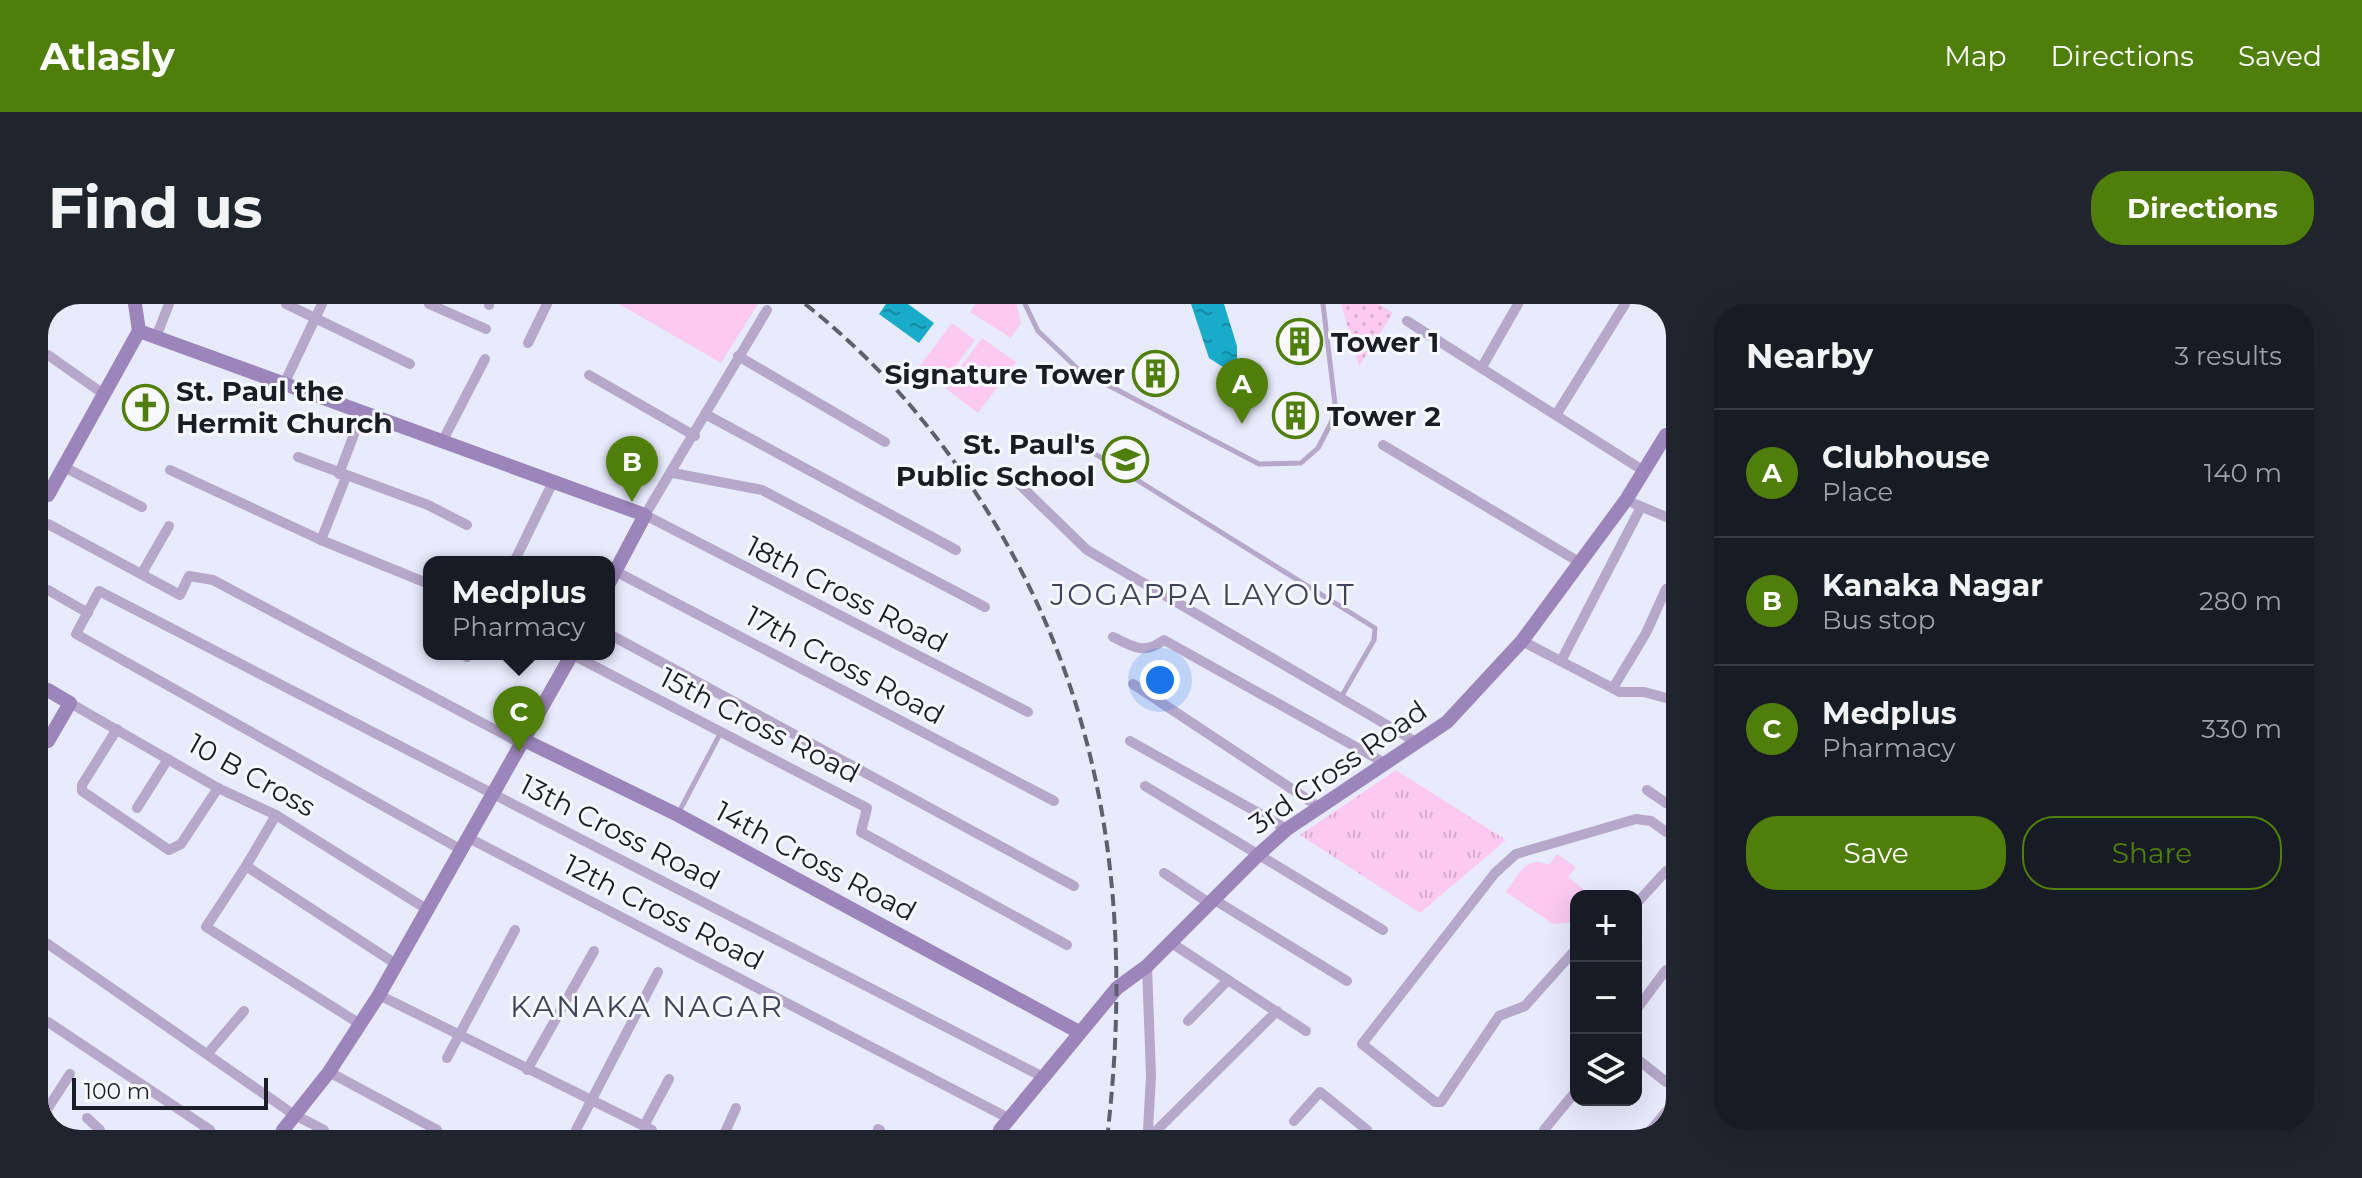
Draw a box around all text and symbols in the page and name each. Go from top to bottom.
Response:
text: Atlasly [40,33,175,80]
text: Map [1944,39,2006,73]
text: Directions [2050,39,2194,73]
text: Saved [2238,39,2322,73]
button: Directions [2091,171,2314,245]
text: Find us [48,174,262,242]
building icon: Tower 1 [1276,318,1324,366]
place label: Tower 1 [1331,325,1439,359]
text: Nearby [1746,335,1873,377]
text: 3 results [2175,340,2282,372]
building icon: Signature Tower [1132,350,1180,398]
place label: Signature Tower [884,357,1125,391]
pin: A [1216,358,1268,424]
place label: St. Paul the Hermit Church [176,374,393,440]
church icon: St. Paul the Hermit Church [121,383,169,431]
building icon: Tower 2 [1272,392,1320,440]
place label: Tower 2 [1327,399,1441,433]
place label: St. Paul's Public School [896,427,1095,493]
pin: B [606,436,658,502]
school or university icon: St. Paul's Public School [1102,436,1150,484]
text: Clubhouse [1822,439,1990,476]
text: A [1762,457,1782,489]
text: 140 m [2204,457,2282,489]
text: Place [1822,476,1893,508]
street label: 18th Cross Road [740,529,954,659]
popup [423,556,615,660]
text: Kanaka Nagar [1822,567,2043,604]
text: Medplus [452,574,586,611]
district label: JOGAPPA LAYOUT [1049,576,1356,613]
text: B [1762,585,1782,617]
text: 280 m [2199,585,2282,617]
street label: 17th Cross Road [740,598,950,732]
text: Bus stop [1822,604,1935,636]
text: Pharmacy [452,611,585,643]
street label: 15th Cross Road [654,660,866,790]
your location [1140,660,1180,700]
pin: C [493,686,545,752]
street label: 3rd Cross Road [1243,693,1433,841]
text: Medplus [1822,695,1957,732]
text: C [1763,713,1781,745]
text: 330 m [2201,713,2282,745]
street label: 10 B Cross [183,726,321,824]
text: Pharmacy [1822,732,1955,764]
street label: 13th Cross Road [514,767,726,897]
street label: 14th Cross Road [710,794,922,928]
button: Save [1746,816,2006,890]
button: Share [2022,816,2282,890]
street label: 12th Cross Road [558,847,770,977]
map controls [1570,890,1642,1106]
button: + [1570,890,1642,962]
button: − [1570,962,1642,1034]
district label: KANAKA NAGAR [510,988,784,1025]
button: layers [1570,1034,1642,1106]
scale bar [72,1074,268,1110]
text: 100 m [84,1078,150,1105]

